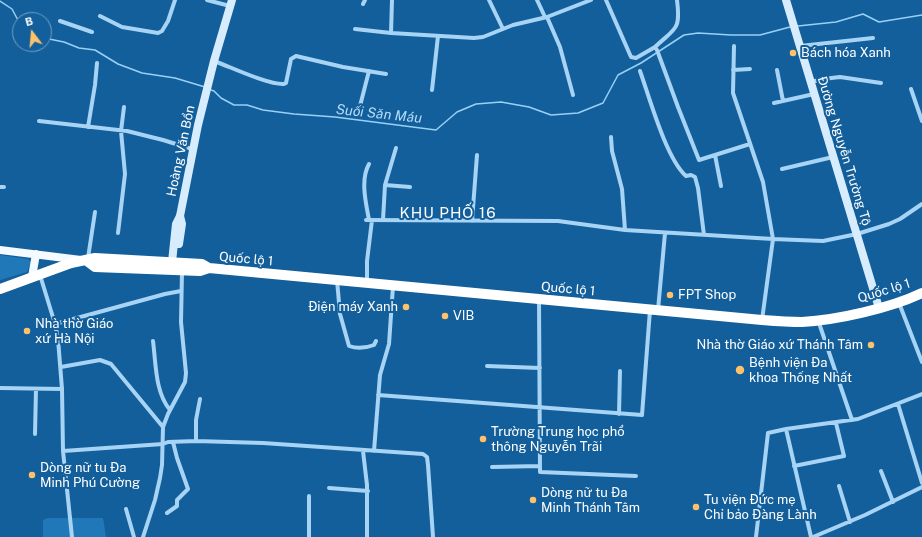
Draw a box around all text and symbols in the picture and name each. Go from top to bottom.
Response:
north arrow [12,12,52,52]
text: B [24,15,34,28]
place label: Bách hóa Xanh [801,45,891,61]
marker: Bách hóa Xanh [788,48,798,58]
street label: Đường Nguyễn Trường Tộ [814,74,874,228]
water label: Suối Săn Máu [335,101,423,127]
street label: Hoàng Văn Bổn [164,104,198,198]
district label: KHU PHỐ 16 [400,204,496,222]
street label: Quốc lộ 1 [218,249,274,269]
street label: Quốc lộ 1 [856,276,912,306]
street label: Quốc lộ 1 [540,279,596,299]
place label: FPT Shop [678,287,736,303]
marker: FPT Shop [665,290,675,300]
place label: Điện máy Xanh [308,299,398,315]
marker: Điện máy Xanh [401,302,411,312]
place label: VIB [453,308,474,324]
marker: VIB [440,311,450,321]
place label: Nhà thờ Giáo xứ Hà Nội [35,316,113,347]
marker: Nhà thờ Giáo xứ Hà Nội [22,326,32,336]
place label: Nhà thờ Giáo xứ Thánh Tâm [697,337,863,353]
marker: Nhà thờ Giáo xứ Thánh Tâm [866,340,876,350]
place label: Bệnh viện Đa khoa Thống Nhất [749,355,852,386]
marker: Bệnh viện Đa khoa Thống Nhất [734,364,746,376]
place label: Trường Trung học phổ thông Nguyễn Trãi [491,424,625,455]
marker: Trường Trung học phổ thông Nguyễn Trãi [478,434,488,444]
place label: Dòng nữ tu Đa Minh Phú Cường [40,460,140,491]
marker: Dòng nữ tu Đa Minh Phú Cường [27,470,37,480]
place label: Dòng nữ tu Đa Minh Thánh Tâm [541,485,640,516]
place label: Tu viện Đức mẹ Chỉ bảo Đàng Lành [704,492,817,523]
marker: Dòng nữ tu Đa Minh Thánh Tâm [528,495,538,505]
marker: Tu viện Đức mẹ Chỉ bảo Đàng Lành [691,502,701,512]

